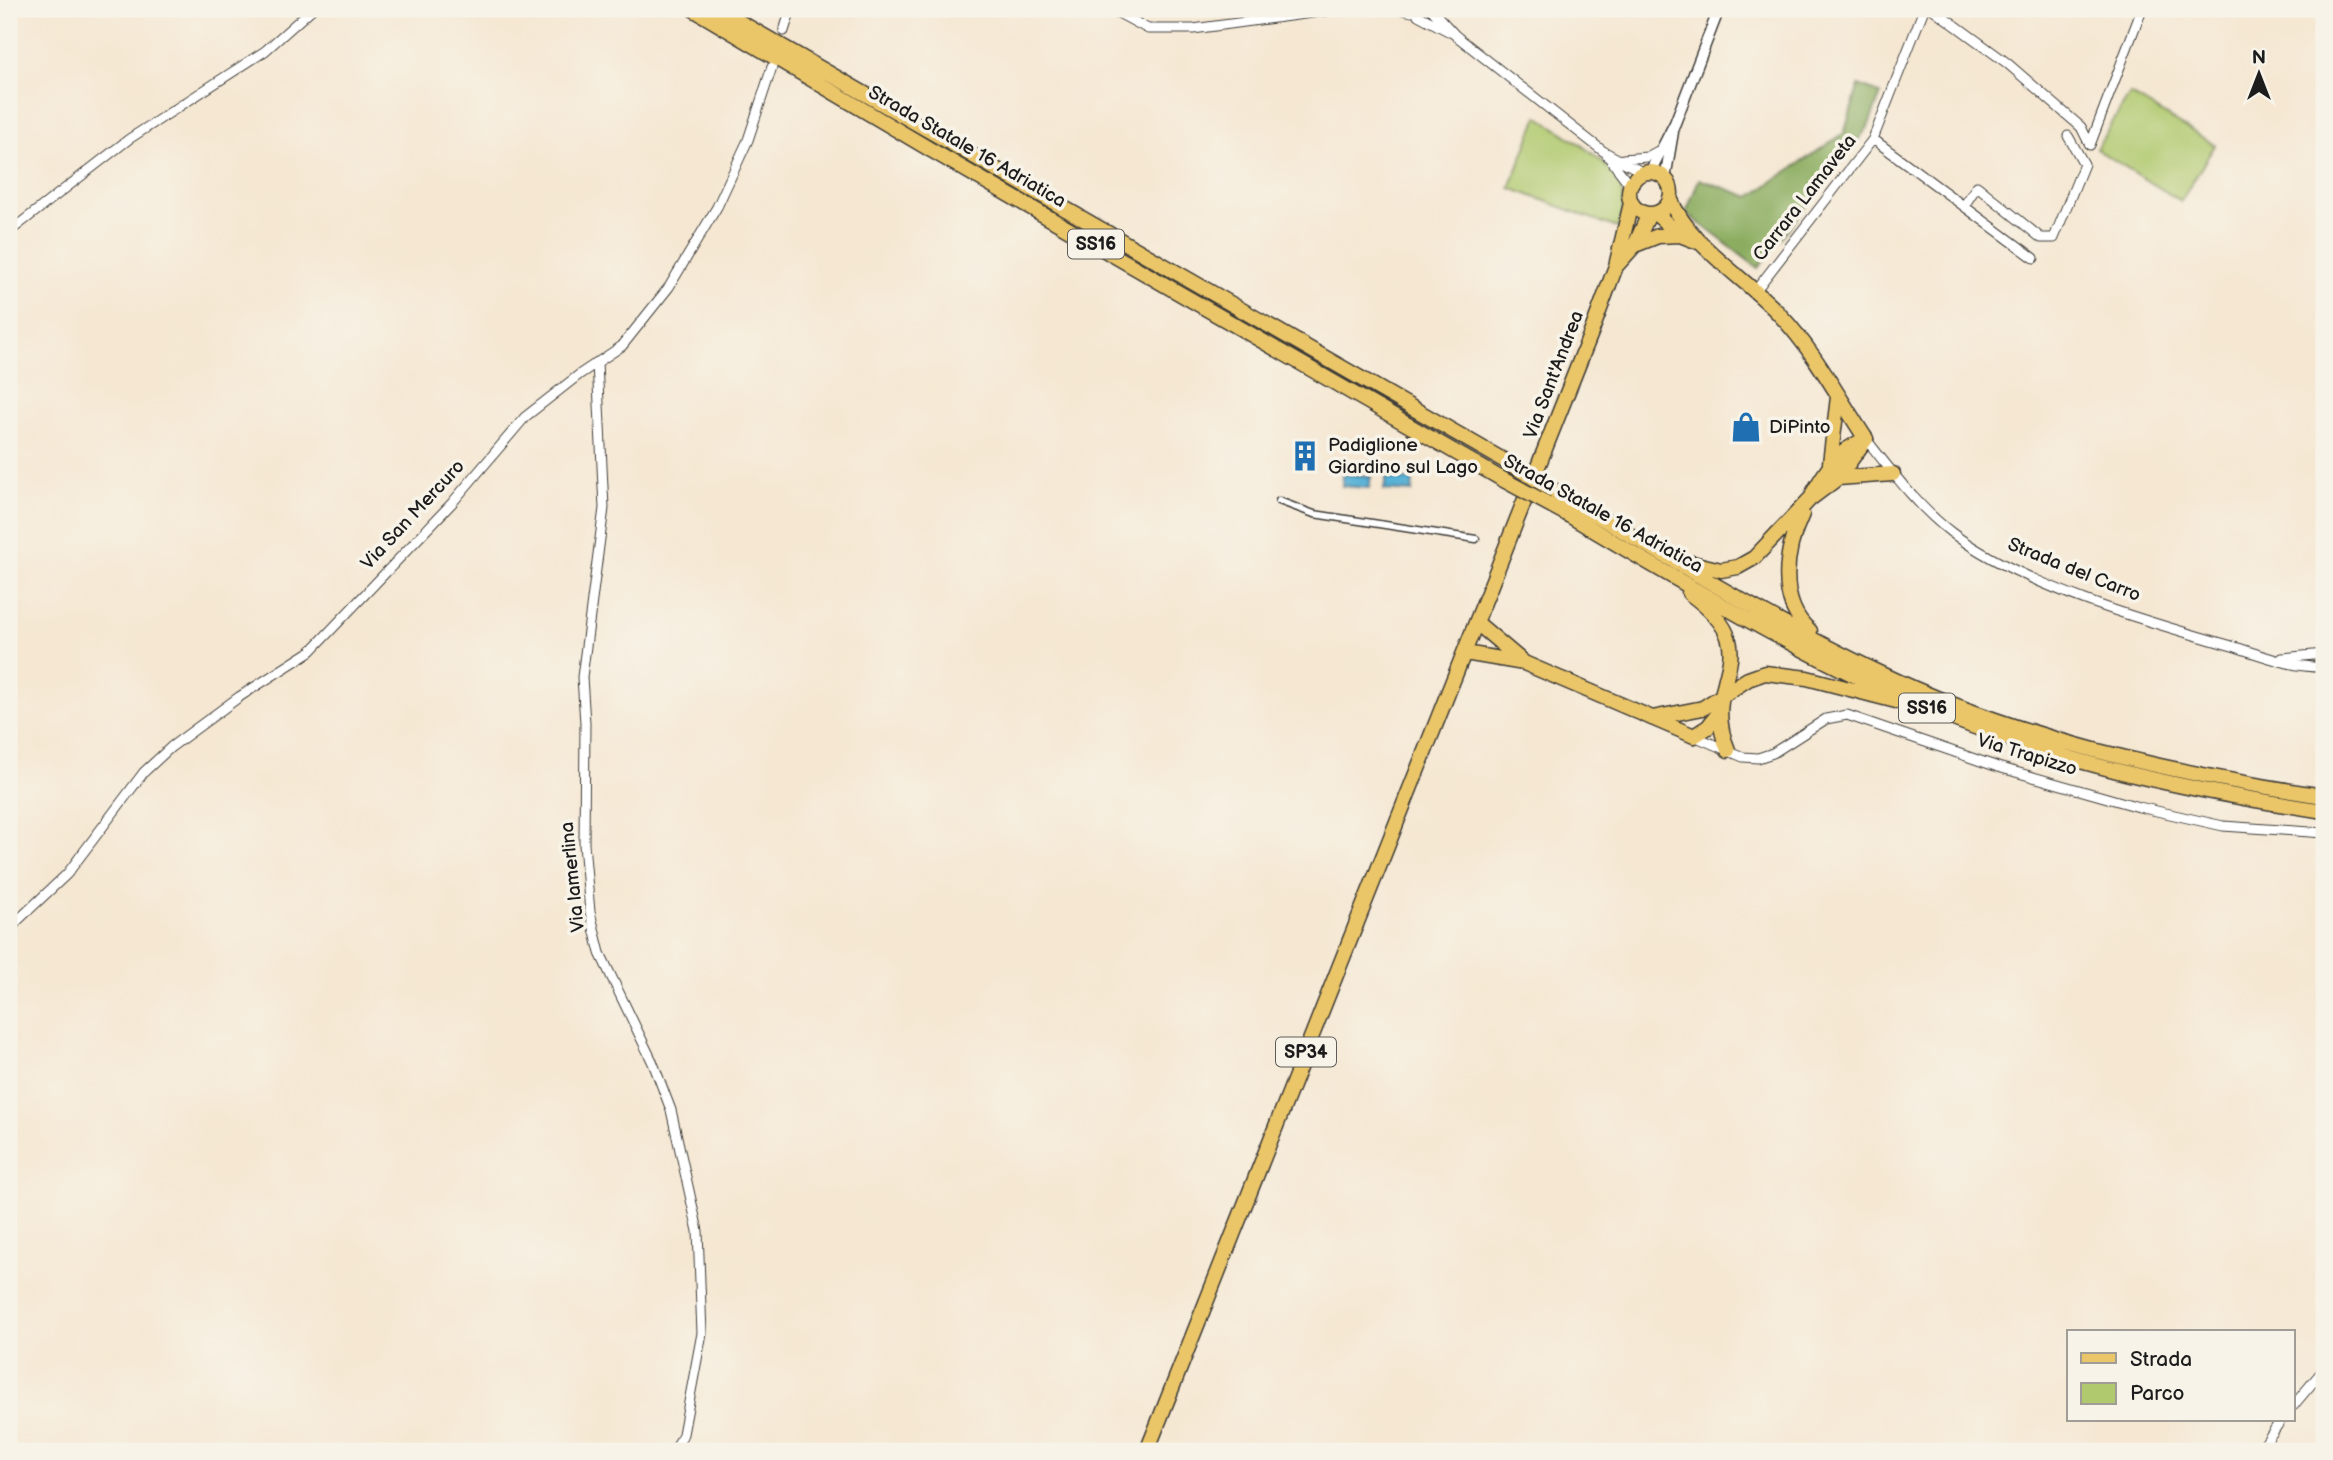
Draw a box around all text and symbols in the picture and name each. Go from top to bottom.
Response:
north arrow [2224,38,2294,108]
text: N [2252,47,2266,70]
street label: Strada Statale 16 Adriatica [864,81,1070,213]
street label: Carrara Lamaveta [1748,130,1862,266]
road number: SS16 [1068,230,1124,258]
street label: Via Sant'Andrea [1519,308,1589,442]
shop icon: DiPinto [1729,410,1763,444]
place label: DiPinto [1769,416,1830,439]
place label: Padiglione Giardino sul Lago [1328,434,1478,479]
building icon: Padiglione Giardino sul Lago [1288,439,1322,473]
street label: Strada Statale 16 Adriatica [1499,450,1707,578]
street label: Via San Mercuro [356,455,470,575]
street label: Strada del Carro [2004,533,2144,607]
road number: SS16 [1899,694,1955,722]
street label: Via Trapizzo [1974,729,2080,781]
street label: Via lamerlina [556,821,590,933]
road number: SP34 [1276,1037,1336,1066]
legend [2067,1330,2294,1422]
text: Strada [2130,1347,2192,1372]
text: Parco [2130,1381,2185,1406]

